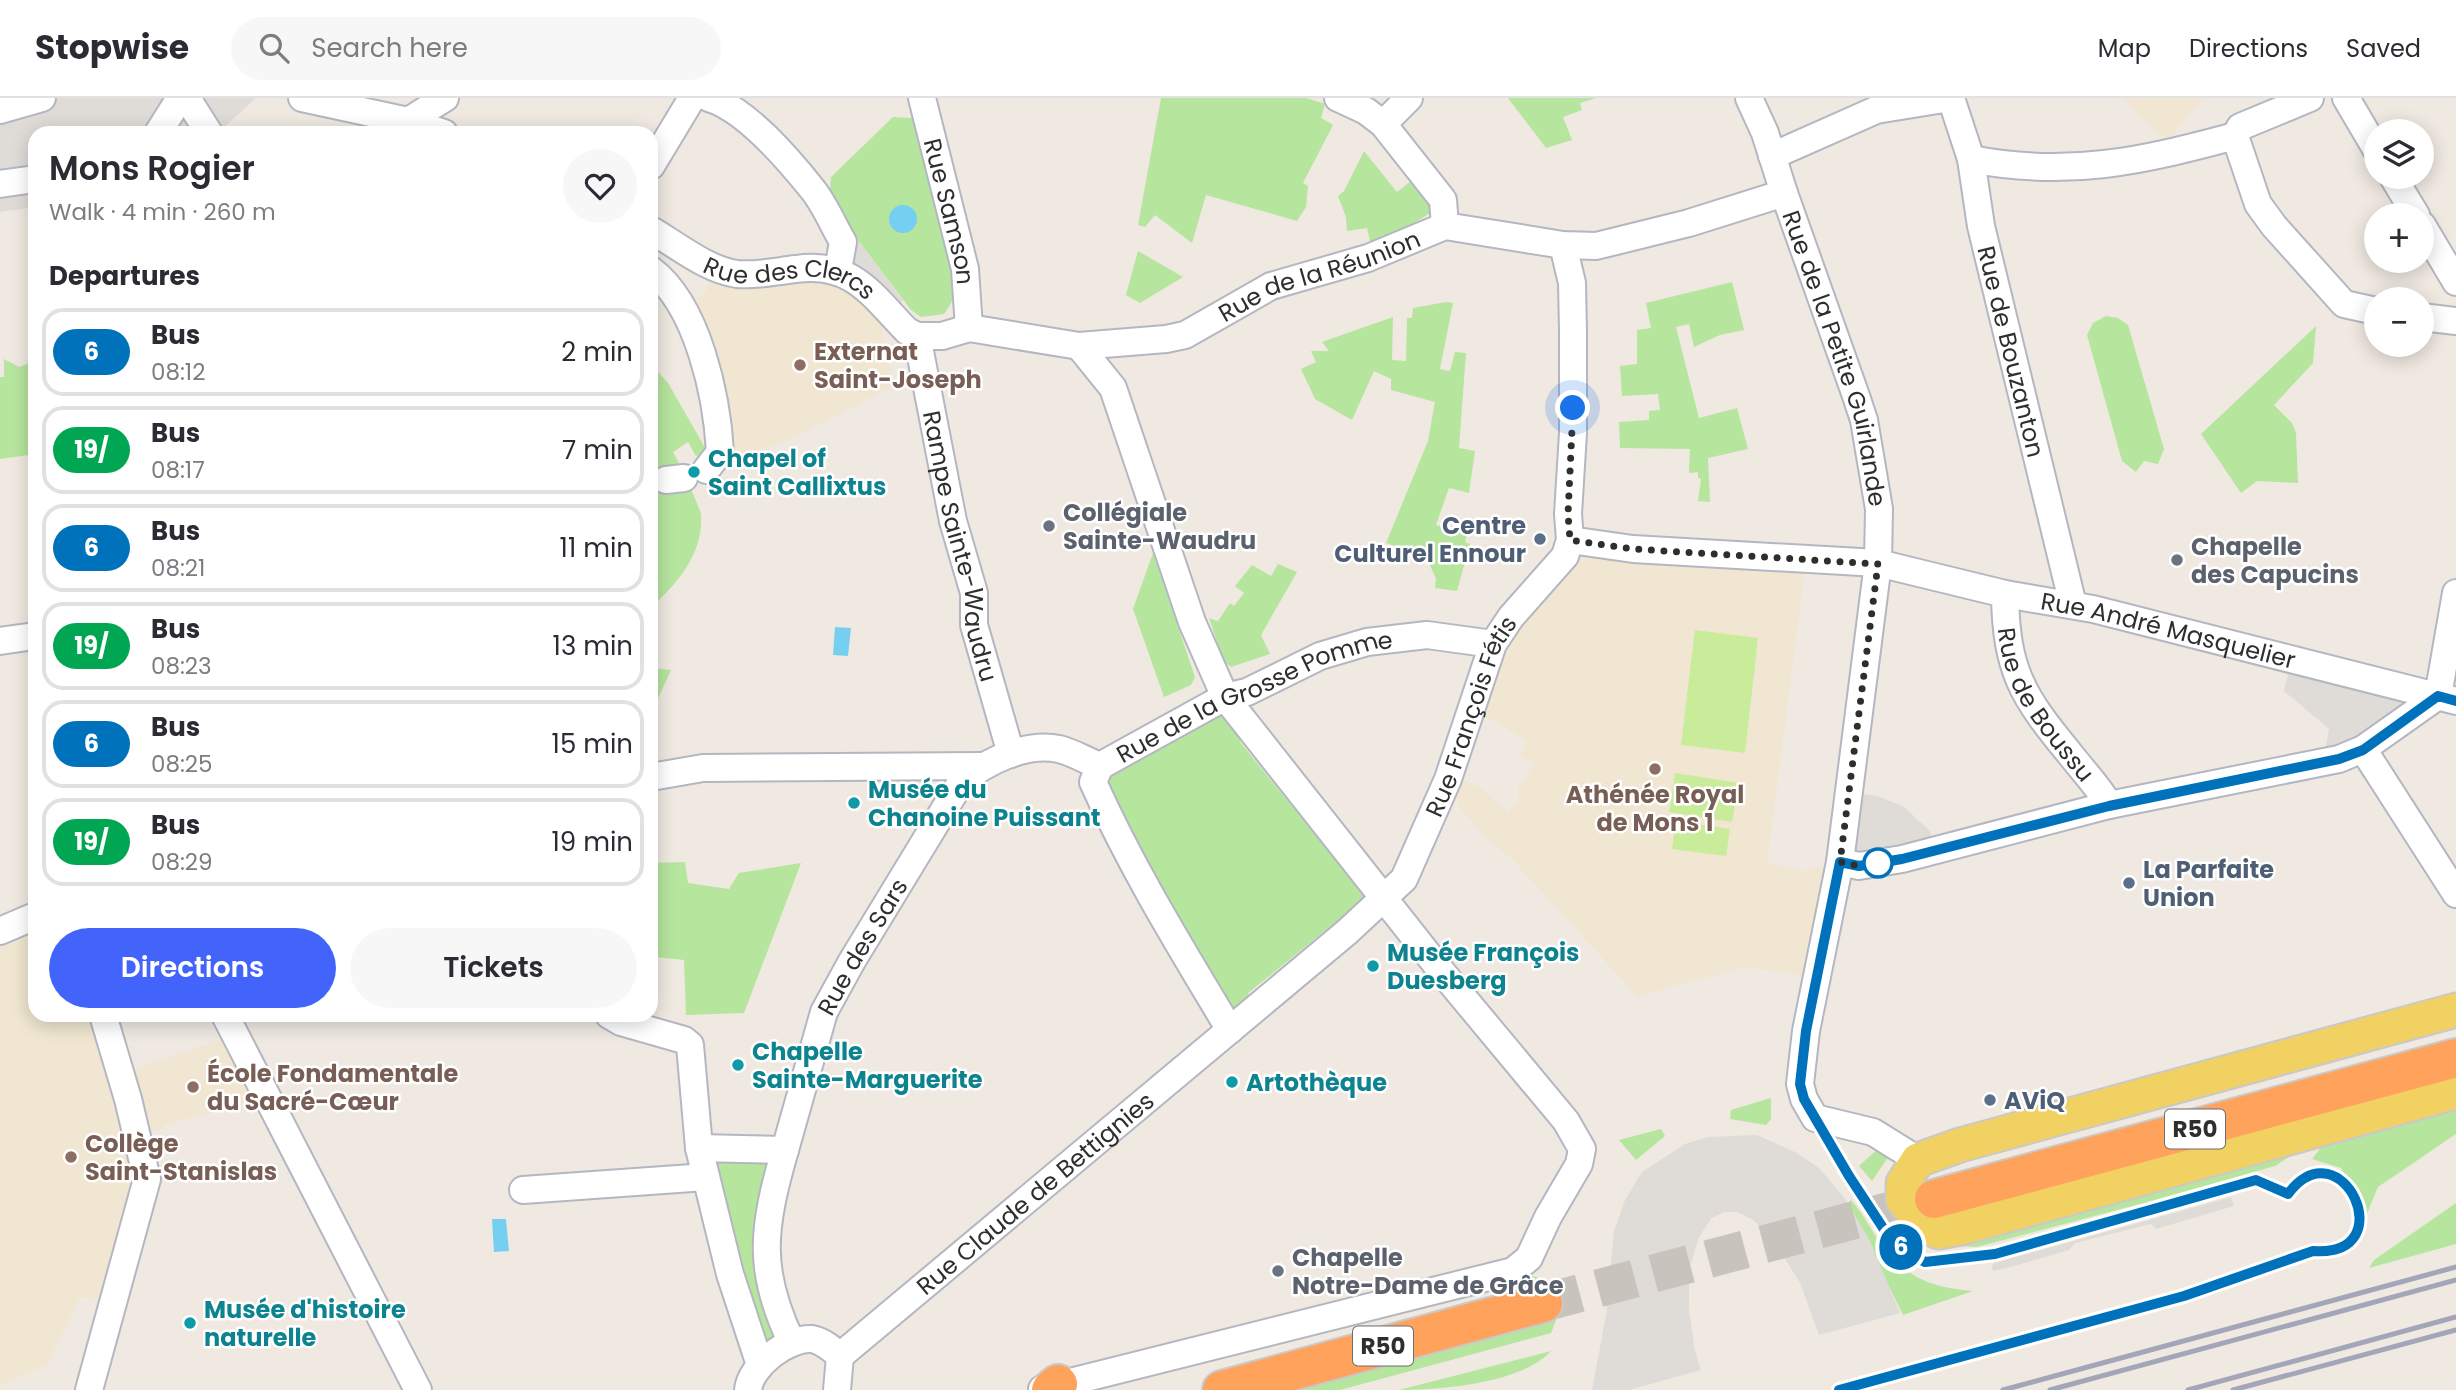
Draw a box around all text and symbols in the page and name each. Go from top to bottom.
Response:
search box [231,17,721,80]
text: Stopwise [35,24,189,71]
icon: search [255,29,293,67]
text: Search here [311,30,468,66]
text: Map [2098,32,2151,65]
text: Directions [2189,32,2308,65]
text: Saved [2346,32,2421,65]
map controls [2364,119,2434,357]
button: layers [2364,119,2434,189]
street label: Rue Samson [916,135,983,286]
text: Mons Rogier [49,145,255,192]
button: heart [563,149,637,223]
text: Walk · 4 min · 260 m [49,196,276,228]
button: + [2364,203,2434,273]
street label: Rue de la Petite Guirlande [1775,206,1895,509]
street label: Rue de la Réunion [1212,222,1425,329]
street label: Rue de Bouzanton [1970,242,2053,460]
street label: Rue des Clercs [698,248,883,307]
text: Departures [49,258,200,294]
button: − [2364,287,2434,357]
text: Bus [151,317,200,353]
text: 2 min [561,334,633,370]
text: 6 [84,335,99,368]
place label: Externat Saint-Joseph [814,335,982,396]
text: 08:12 [151,356,205,388]
marker: Externat Saint-Joseph [792,357,808,373]
your location [1555,390,1590,425]
street label: Rampe Sainte-Waudru [915,408,1006,685]
text: Bus [151,415,200,451]
text: 7 min [562,432,633,468]
text: 19/ [74,433,109,466]
place label: Chapel of Saint Callixtus [708,442,886,503]
text: 08:17 [151,454,205,486]
marker: Chapel of Saint Callixtus [686,464,702,480]
place label: Collégiale Sainte-Waudru [1063,496,1256,557]
place label: Centre Culturel Ennour [1334,509,1526,570]
text: Bus [151,513,200,549]
marker: Collégiale Sainte-Waudru [1041,518,1057,534]
text: 11 min [560,530,633,566]
place label: Chapelle des Capucins [2191,530,2359,591]
text: 6 [84,531,99,564]
marker: Centre Culturel Ennour [1532,531,1548,547]
text: 08:21 [151,552,205,584]
marker: Chapelle des Capucins [2169,552,2185,568]
street label: Rue André Masquelier [2038,584,2299,676]
street label: Rue François Fétis [1417,609,1524,822]
text: Bus [151,611,200,647]
street label: Rue de la Grosse Pomme [1110,623,1394,770]
street label: Rue de Boussu [1990,625,2102,788]
text: 13 min [553,628,633,664]
text: 19/ [74,629,109,662]
text: 08:23 [151,650,212,682]
text: Bus [151,709,200,745]
text: 15 min [552,726,633,762]
text: 6 [84,727,99,760]
text: 08:25 [151,748,213,780]
marker: Athénée Royal de Mons 1 [1647,761,1663,777]
place label: Musée du Chanoine Puissant [868,773,1101,834]
place label: Athénée Royal de Mons 1 [1566,778,1744,839]
marker: Musée du Chanoine Puissant [846,795,862,811]
text: Bus [151,807,200,843]
text: 19 min [552,824,633,860]
text: 19/ [74,825,109,858]
text: 08:29 [151,846,213,878]
unlabelled marker [1863,848,1893,878]
place label: La Parfaite Union [2143,853,2274,914]
street label: Rue des Sars [809,872,915,1021]
marker: La Parfaite Union [2121,875,2137,891]
button: Directions [49,928,336,1008]
button: Tickets [350,928,637,1008]
place label: Musée François Duesberg [1387,936,1579,997]
marker: Musée François Duesberg [1365,958,1381,974]
place label: Chapelle Sainte-Marguerite [752,1035,983,1096]
place label: École Fondamentale du Sacré-Cœur [207,1057,458,1118]
marker: Chapelle Sainte-Marguerite [730,1057,746,1073]
place label: Artothèque [1246,1066,1387,1099]
marker: Artothèque [1224,1074,1240,1090]
marker: École Fondamentale du Sacré-Cœur [185,1079,201,1095]
street label: Rue Claude de Bettignies [909,1084,1161,1302]
place label: AViQ [2004,1084,2065,1117]
marker: AViQ [1982,1092,1998,1108]
road number: R50 [2165,1110,2225,1148]
place label: Collège Saint-Stanislas [85,1127,277,1188]
marker: Collège Saint-Stanislas [63,1149,79,1165]
line badge: 6 [1878,1224,1924,1270]
text: 6 [1893,1230,1909,1263]
place label: Chapelle Notre-Dame de Grâce [1292,1241,1564,1302]
marker: Chapelle Notre-Dame de Grâce [1270,1263,1286,1279]
place label: Musée d'histoire naturelle [204,1293,406,1354]
marker: Musée d'histoire naturelle [182,1315,198,1331]
road number: R50 [1353,1326,1413,1366]

